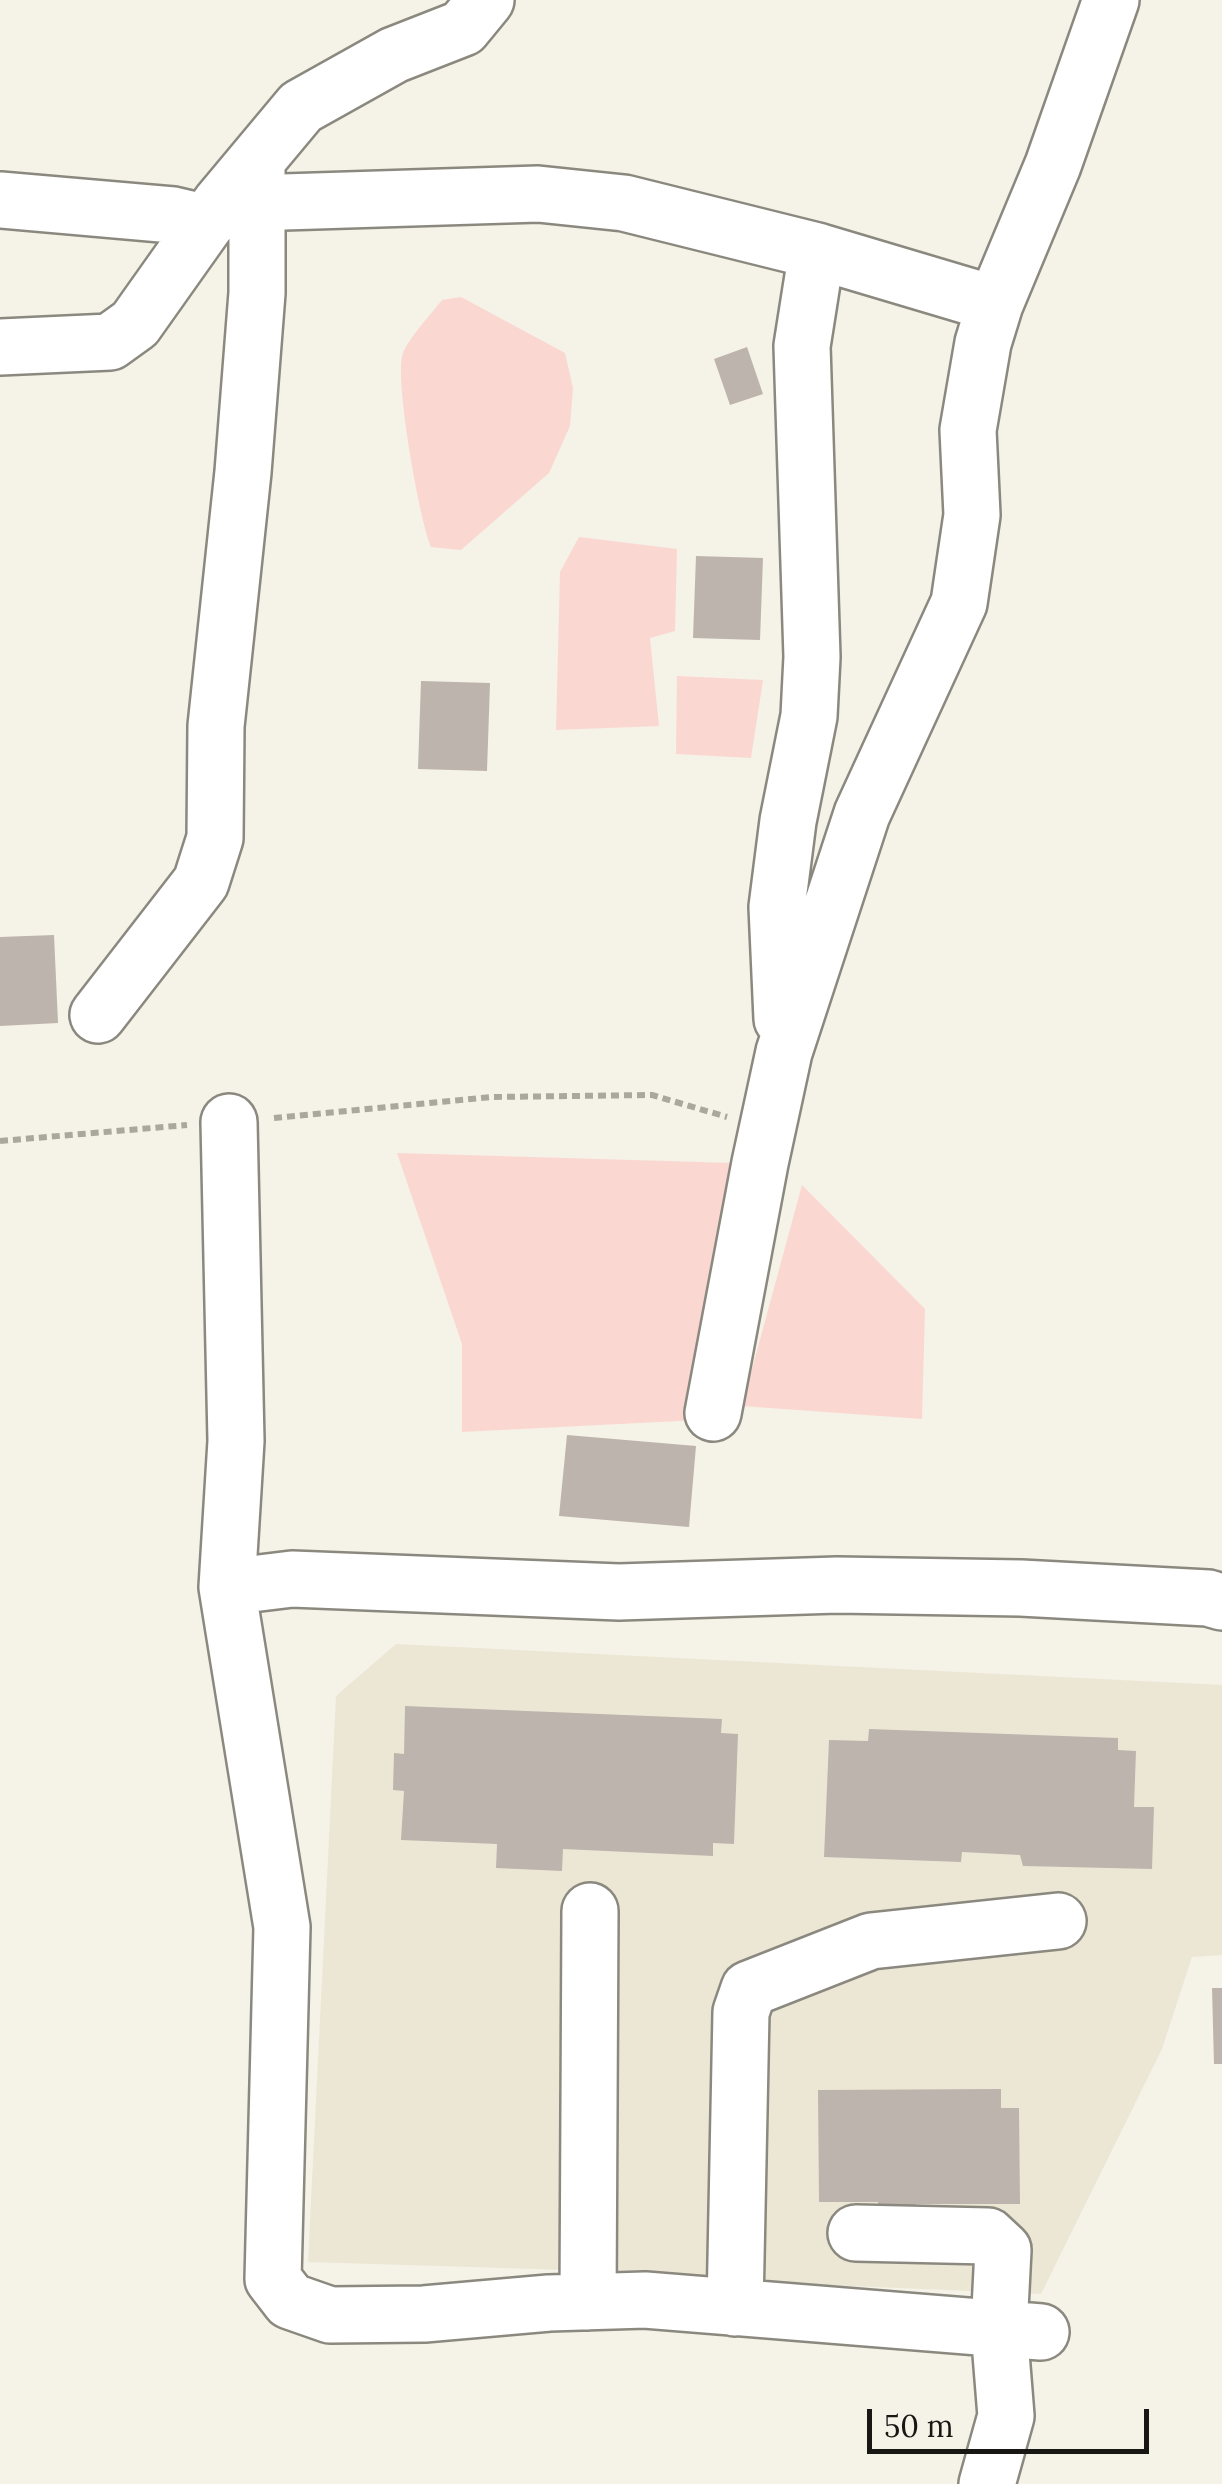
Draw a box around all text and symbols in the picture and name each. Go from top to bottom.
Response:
scale bar [872,2389,1154,2451]
text: 50 m [884,2407,954,2445]

